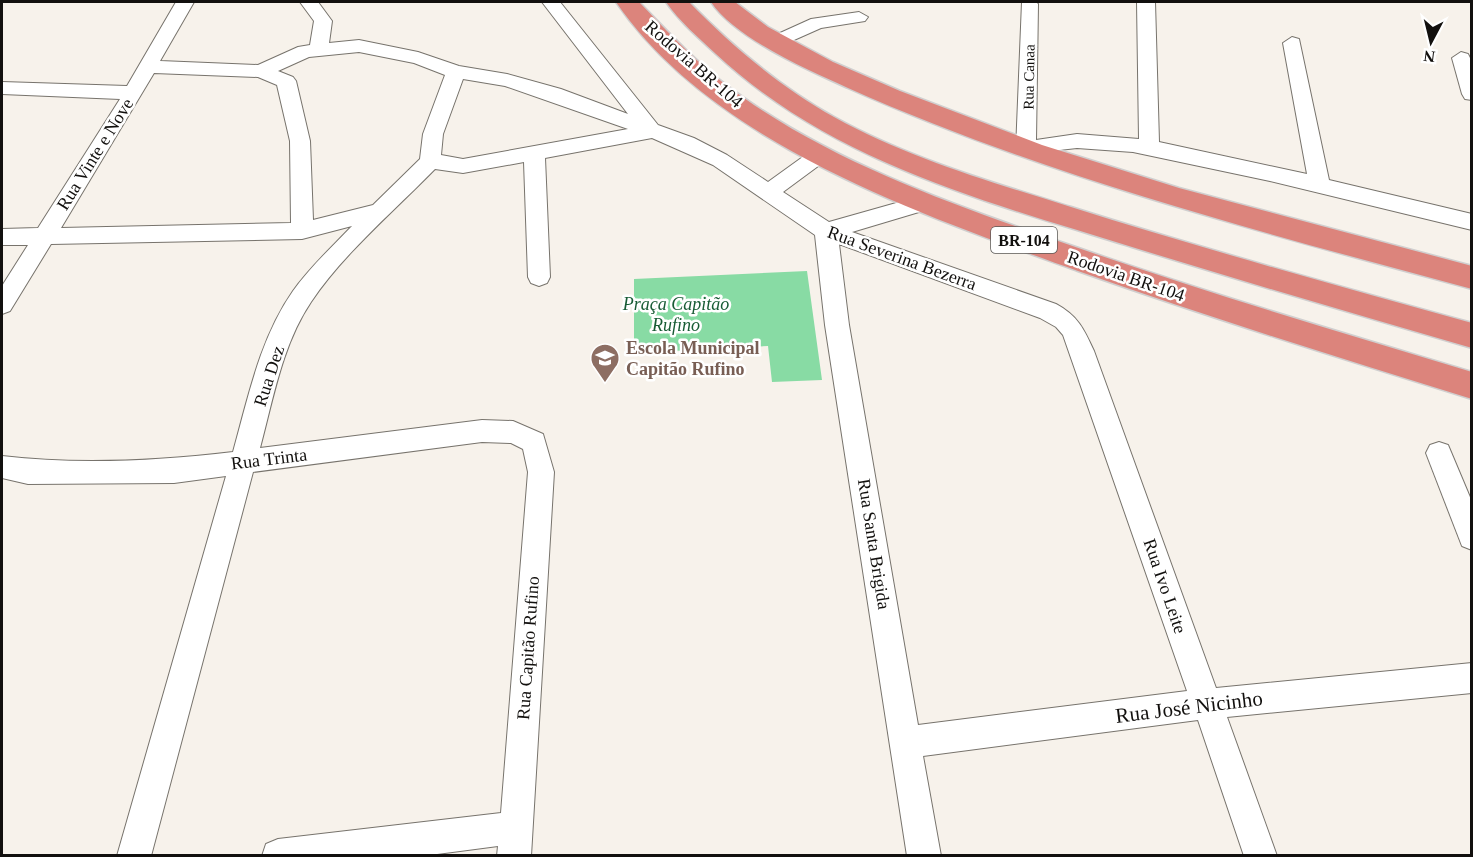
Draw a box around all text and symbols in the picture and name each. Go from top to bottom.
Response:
north arrow [1401,12,1461,72]
street label: Rodovia BR-104 [641,16,747,112]
street label: Rua Canaa [1020,44,1038,110]
text: N [1422,47,1436,66]
street label: Rua Vinte e Nove [53,94,137,214]
street label: Rua Severina Bezerra [825,222,979,294]
road number: BR-104 [991,227,1057,253]
street label: Rodovia BR-104 [1065,247,1187,305]
park label: Praça Capitão Rufino [622,294,729,335]
place label: Escola Municipal Capitão Rufino [626,338,760,379]
school or university icon: Escola Municipal Capitão Rufino [589,342,621,384]
street label: Rua Dez [250,343,288,409]
street label: Rua Trinta [230,444,308,474]
street label: Rua Santa Brigida [854,477,894,611]
street label: Rua Ivo Leite [1139,536,1191,636]
street label: Rua Capitão Rufino [513,575,543,721]
street label: Rua José Nicinho [1114,686,1264,728]

